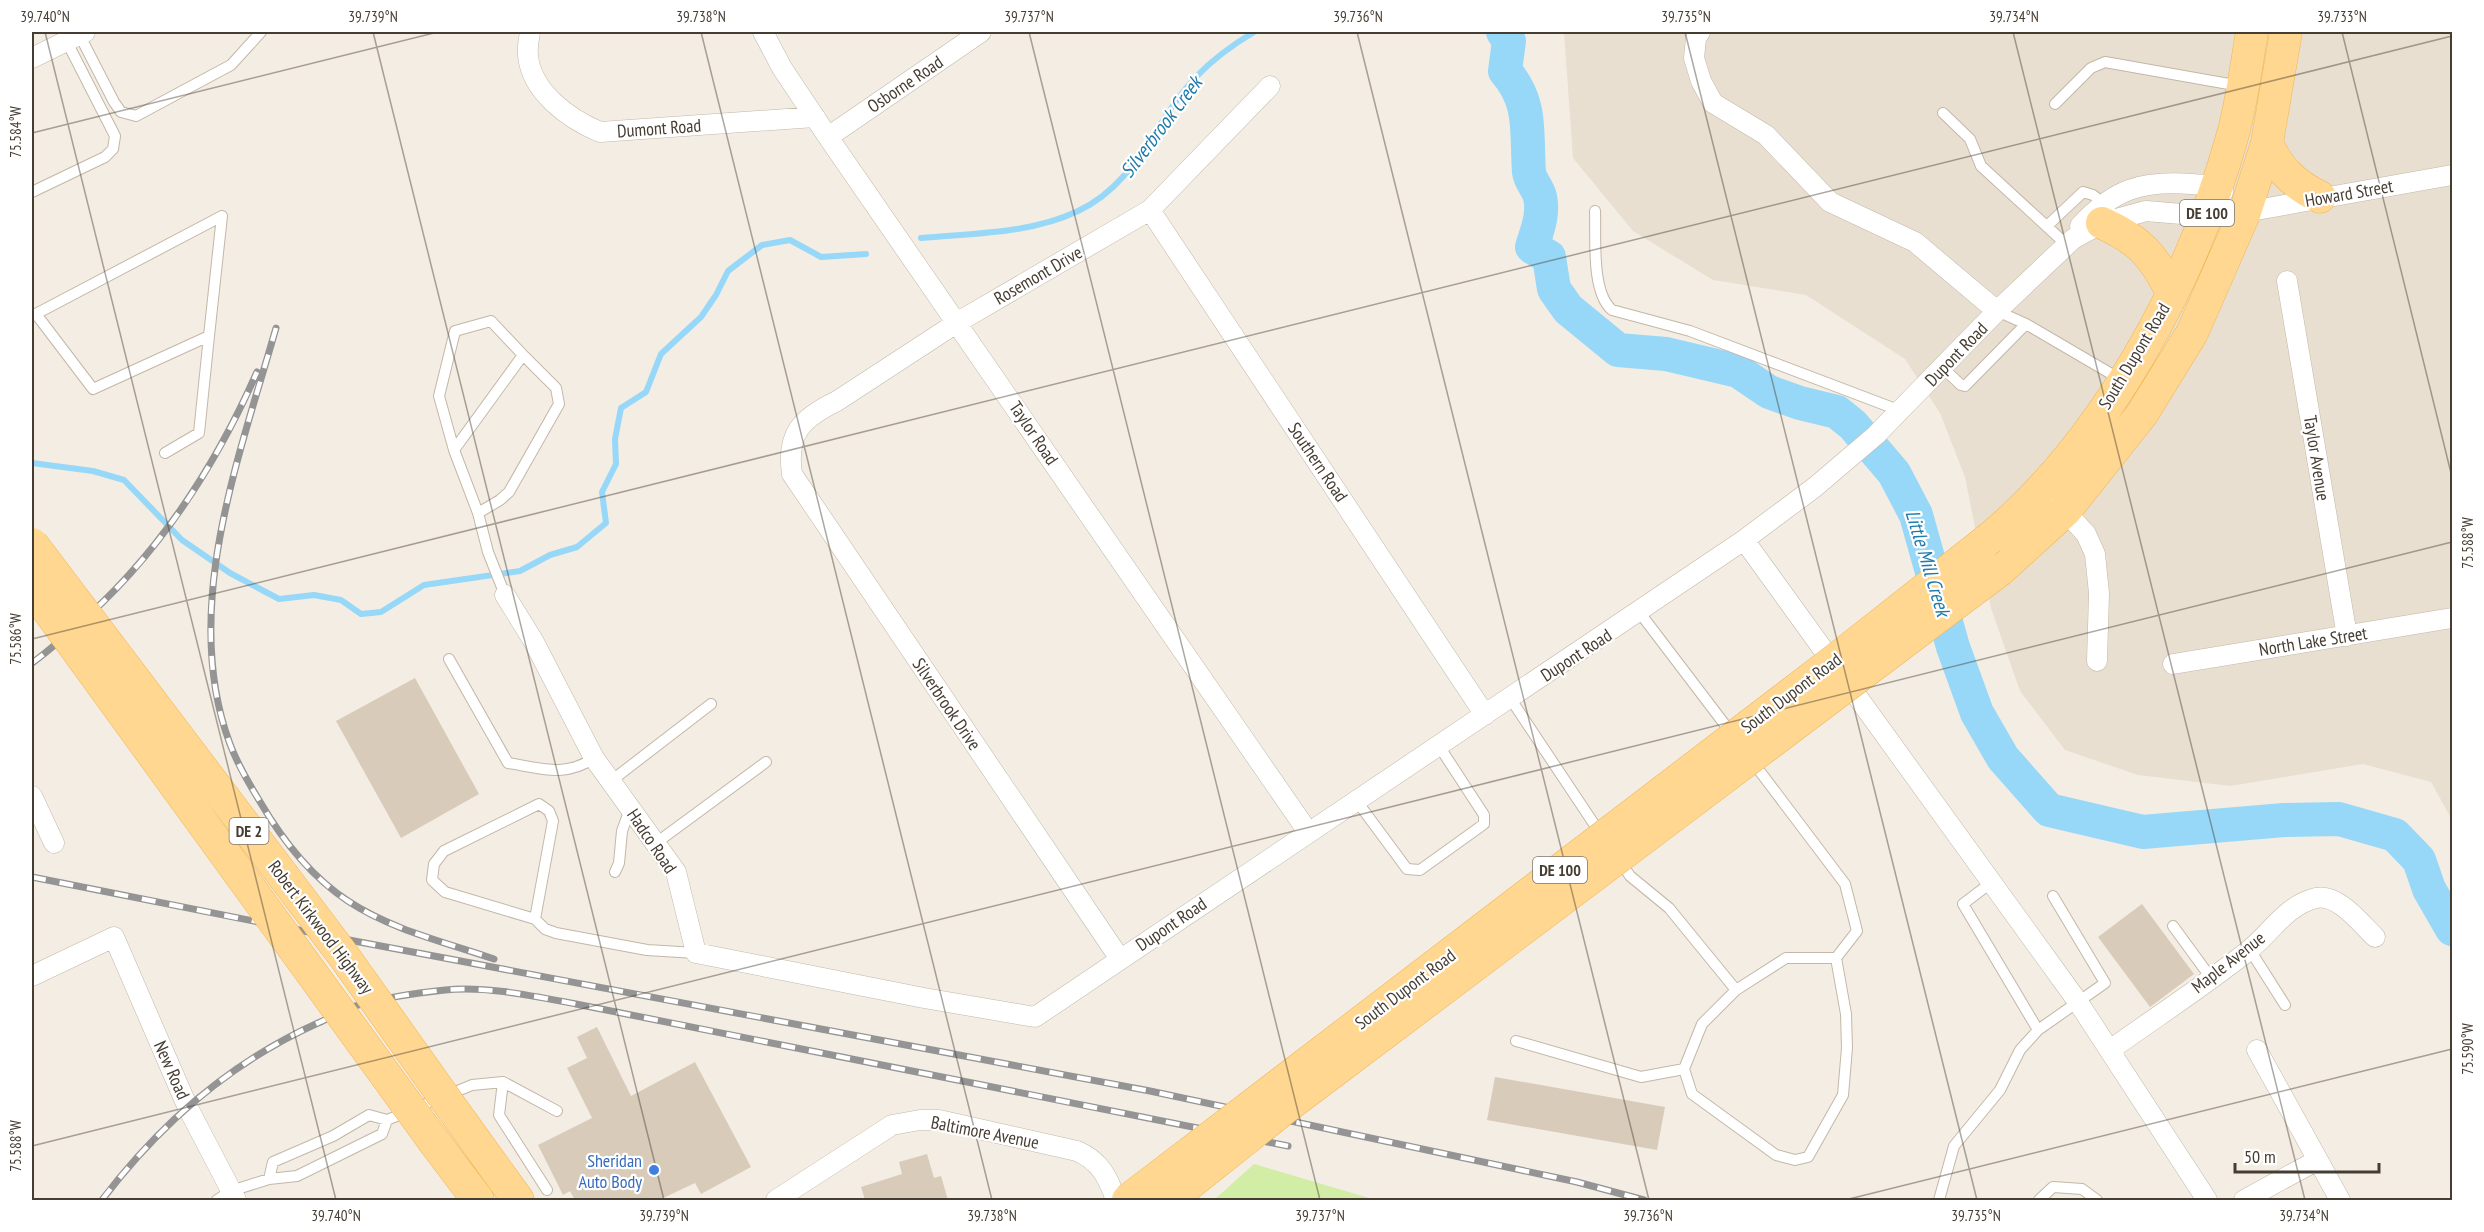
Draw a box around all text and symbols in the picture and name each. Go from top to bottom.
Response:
text: 39.740°N [20,7,70,26]
text: 39.739°N [348,7,398,26]
text: 39.738°N [676,7,726,26]
text: 39.737°N [1004,7,1054,26]
text: 39.736°N [1333,7,1383,26]
text: 39.735°N [1661,7,1711,26]
text: 39.734°N [1989,7,2039,26]
text: 39.733°N [2317,7,2367,26]
street label: Osborne Road [863,50,947,118]
water label: Silverbrook Creek [1114,69,1209,183]
text: 75.584°W [6,106,25,158]
street label: Dumont Road [616,114,702,142]
street label: Howard Street [2303,174,2395,212]
road number: DE 100 [2180,200,2234,226]
street label: Rosemont Drive [990,241,1086,309]
street label: South Dupont Road [2093,299,2175,413]
street label: Dupont Road [1920,317,1992,391]
street label: Taylor Road [1004,397,1064,469]
street label: Taylor Avenue [2299,414,2335,502]
street label: Southern Road [1283,418,1353,506]
water label: Little Mill Creek [1899,507,1957,622]
text: 75.588°W [2458,517,2477,569]
text: 75.586°W [6,613,25,665]
street label: North Lake Street [2257,621,2369,661]
street label: Dupont Road [1536,624,1616,686]
street label: South Dupont Road [1736,648,1846,738]
street label: Silverbrook Drive [908,653,986,755]
street label: Hadco Road [622,804,682,878]
road number: DE 2 [230,818,268,844]
street label: Robert Kirkwood Highway [263,856,379,998]
road number: DE 100 [1533,857,1587,883]
street label: Dupont Road [1131,892,1211,956]
street label: Maple Avenue [2187,926,2269,998]
street label: South Dupont Road [1350,944,1460,1034]
text: 75.590°W [2458,1023,2477,1075]
street label: New Road [149,1037,195,1103]
street label: Baltimore Avenue [929,1110,1041,1154]
text: 75.588°W [6,1120,25,1172]
scale bar [2235,1136,2379,1174]
text: 50 m [2244,1145,2276,1168]
place label: Sheridan Auto Body [578,1149,642,1193]
marker: Sheridan Auto Body [647,1163,661,1177]
text: 39.740°N [311,1206,361,1225]
text: 39.739°N [639,1206,689,1225]
text: 39.738°N [967,1206,1017,1225]
text: 39.737°N [1295,1206,1345,1225]
text: 39.736°N [1623,1206,1673,1225]
text: 39.735°N [1951,1206,2001,1225]
text: 39.734°N [2279,1206,2329,1225]

